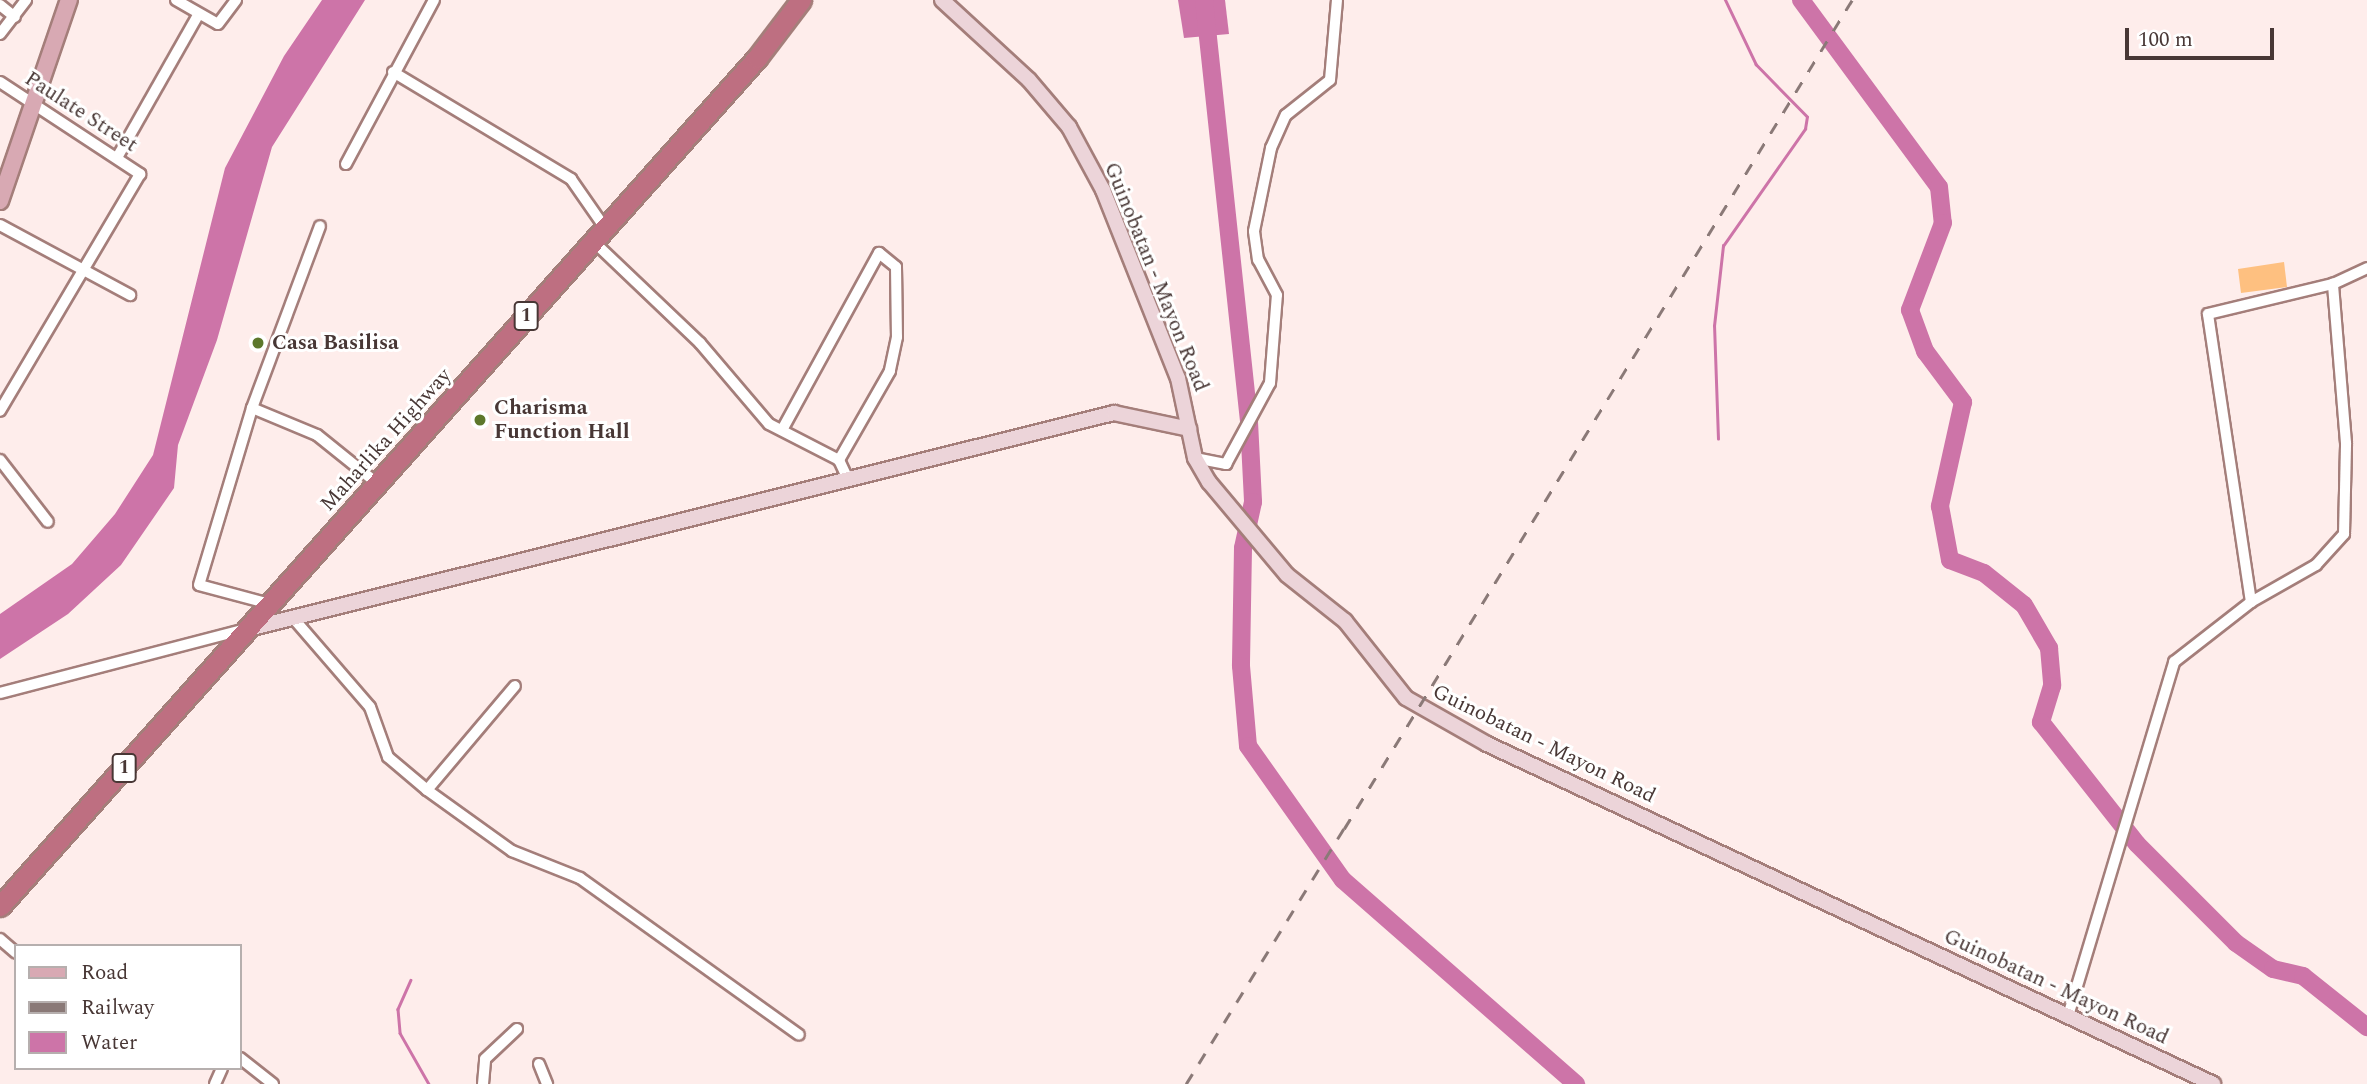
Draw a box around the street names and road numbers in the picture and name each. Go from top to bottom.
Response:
street label: Paulate Street [20,66,142,158]
street label: Guinobatan - Mayon Road [1098,159,1214,395]
road number: 1 [512,300,540,332]
street label: Maharlika Highway [315,363,457,517]
street label: Guinobatan - Mayon Road [1428,679,1660,809]
road number: 1 [110,752,138,783]
street label: Guinobatan - Mayon Road [1940,924,2172,1050]

